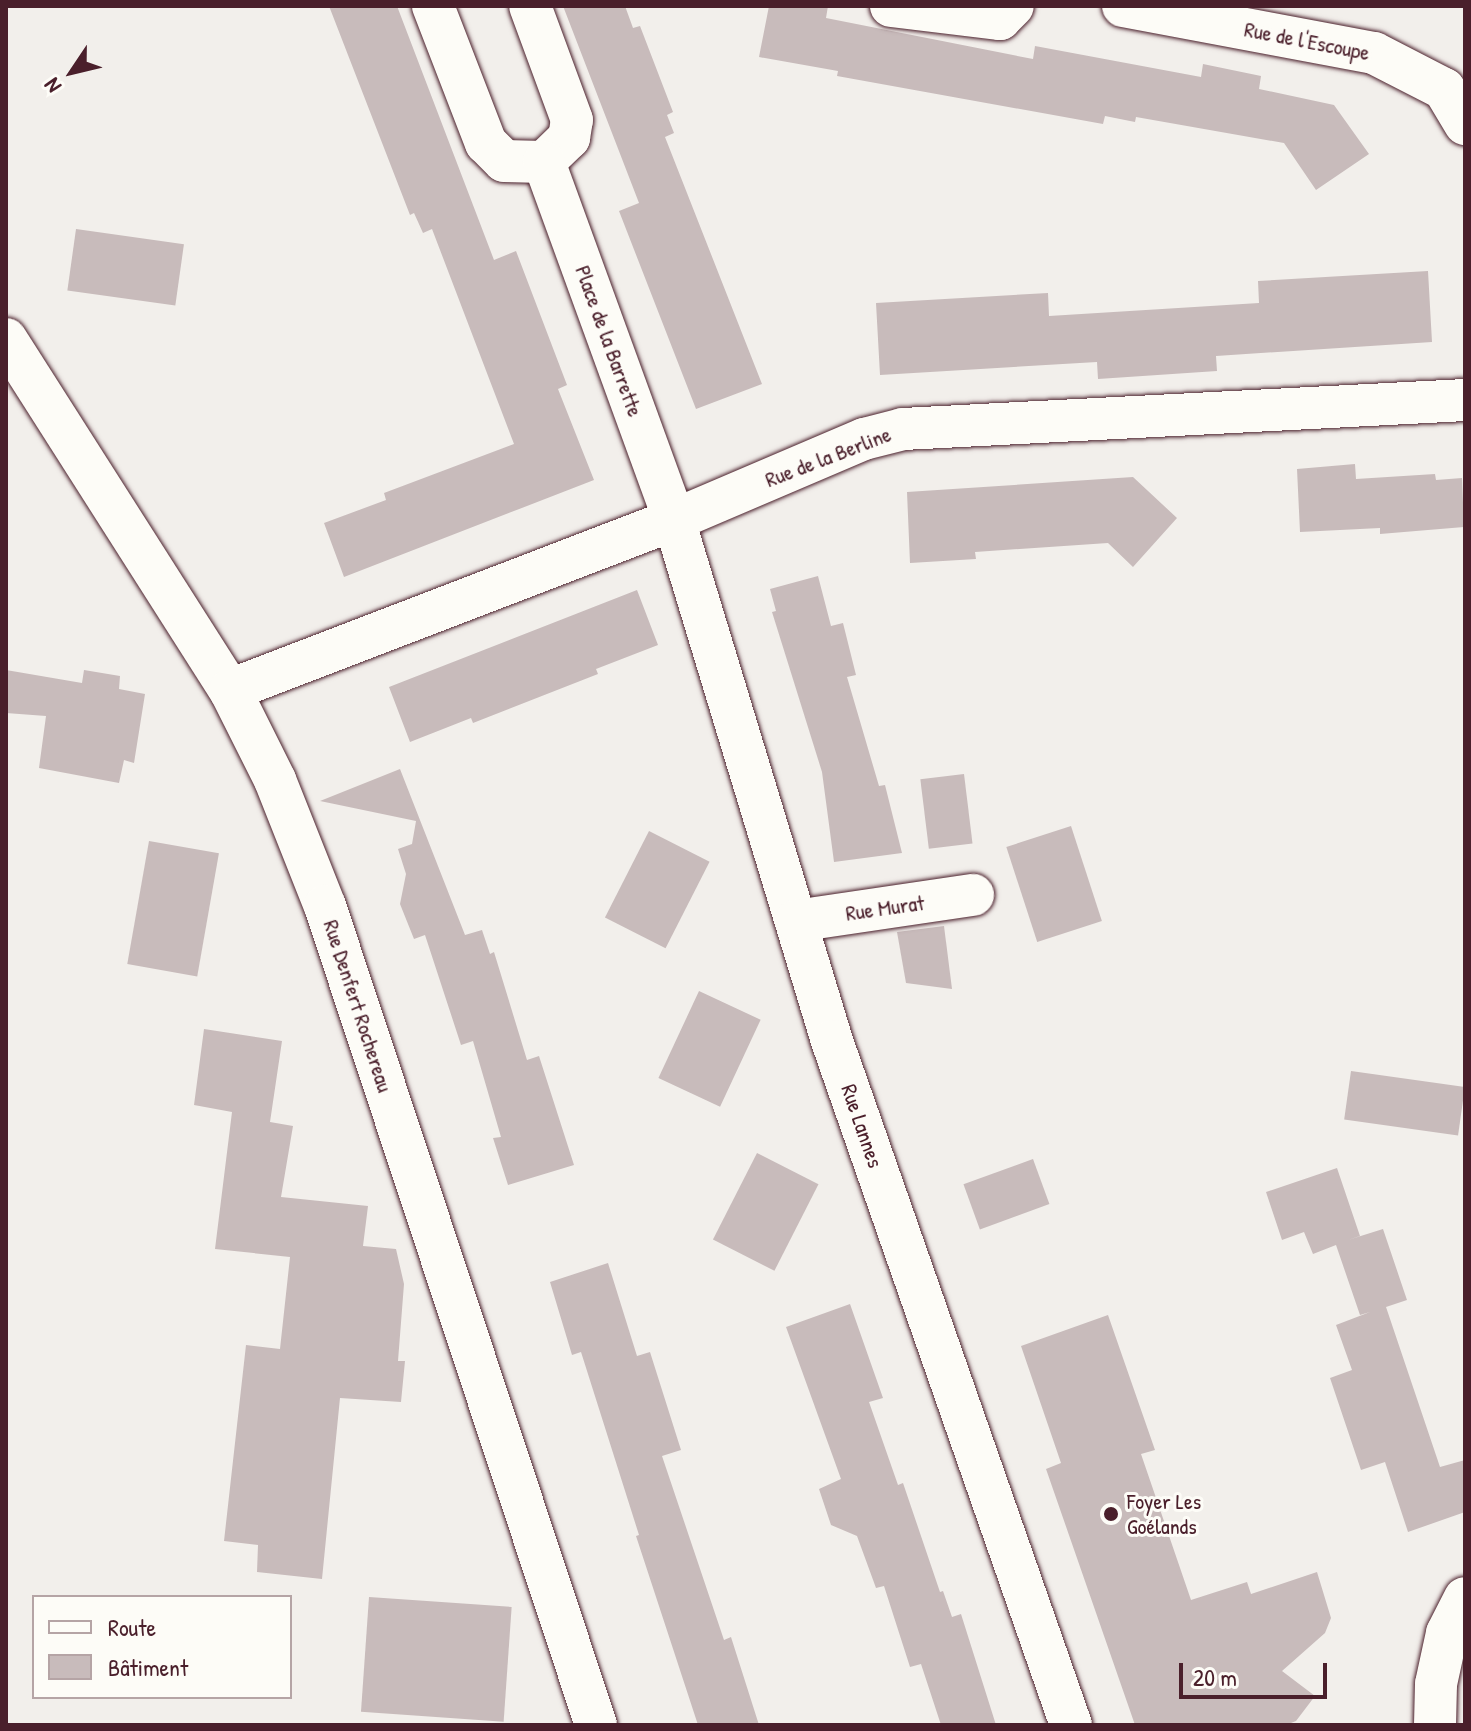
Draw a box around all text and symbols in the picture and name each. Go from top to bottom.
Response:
street label: Rue de l'Escoupe [1242,16,1372,66]
north arrow [32,32,112,112]
text: N [37,72,68,99]
street label: Place de la Barrette [569,262,649,420]
street label: Rue de la Berline [761,421,895,493]
street label: Rue Murat [844,889,926,927]
street label: Rue Denfert Rochereau [318,917,398,1095]
street label: Rue Lannes [835,1081,889,1171]
place label: Foyer Les Goélands [1127,1488,1201,1540]
marker: Foyer Les Goélands [1102,1505,1120,1523]
legend [32,1595,292,1699]
text: Route [108,1611,156,1643]
scale bar [1183,1647,1331,1697]
text: Bâtiment [108,1651,188,1683]
text: 20 m [1193,1661,1237,1693]

